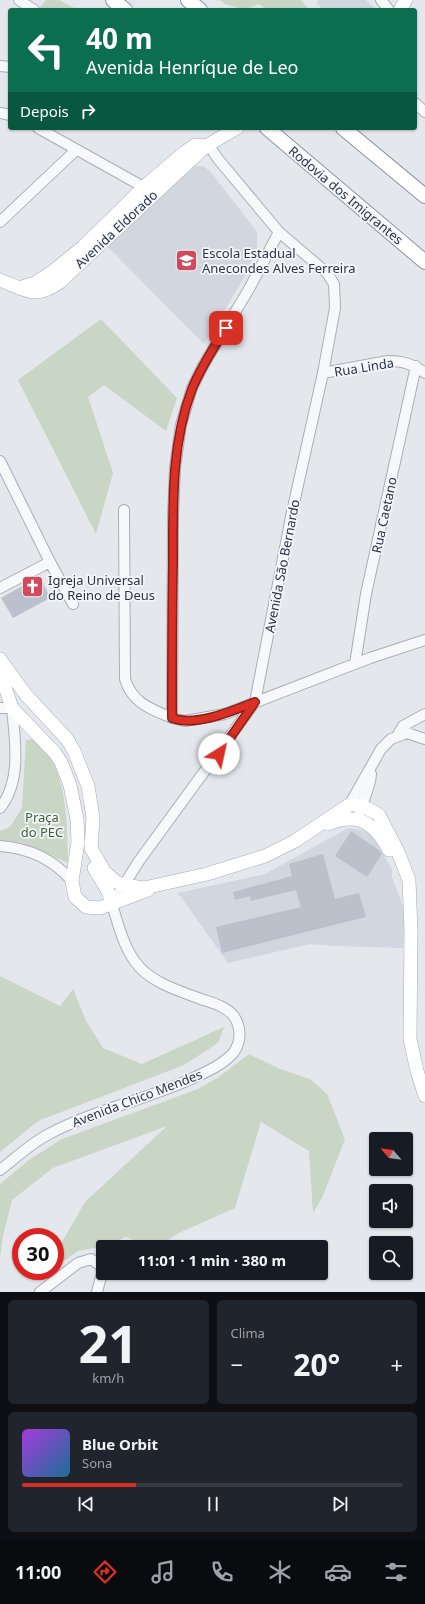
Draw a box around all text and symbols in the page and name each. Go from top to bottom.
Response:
text: 40 m [86,19,153,57]
icon: left [20,24,72,76]
text: Avenida Henríque de Leo [86,55,299,79]
icon: right [77,100,99,122]
text: Depois [20,101,69,121]
street label: Rodovia dos Imigrantes [285,142,407,248]
street label: Avenida Eldorado [71,186,161,272]
place label: Escola Estadual Anecondes Alves Ferreira [202,244,356,277]
school or university icon: Escola Estadual Anecondes Alves Ferreira [173,247,199,273]
pin [209,311,243,345]
icon: arrive [215,317,237,339]
street label: Rua Linda [333,353,395,381]
street label: Rua Caetano [367,475,401,555]
street label: Avenida São Bernardo [260,498,304,634]
place label: Igreja Universal do Reino de Deus [48,571,155,604]
church icon: Igreja Universal do Reino de Deus [20,574,46,600]
position arrow [198,733,240,775]
park label: Praça do PEC [21,808,63,841]
street label: Avenida Chico Mendes [69,1065,205,1131]
north arrow [369,1132,413,1176]
map controls [369,1132,413,1280]
button: sound [369,1184,413,1228]
speed limit sign: 30 [12,1228,64,1280]
button: search [369,1236,413,1280]
text: 11:01 · 1 min · 380 m [138,1250,286,1270]
text: 21 [79,1307,138,1378]
text: Clima [231,1324,265,1342]
text: 20° [293,1344,340,1385]
text: − [231,1349,243,1379]
text: + [390,1349,403,1379]
text: km/h [92,1369,124,1387]
text: Blue Orbit [82,1434,158,1454]
text: Sona [82,1454,112,1472]
icon: previous [75,1493,97,1515]
icon: pause [202,1493,224,1515]
icon: next [329,1493,351,1515]
icon: directions [91,1558,119,1586]
icon: music [149,1558,177,1586]
icon: phone [208,1558,236,1586]
icon: climate [266,1558,294,1586]
icon: car [324,1558,352,1586]
icon: filters [382,1558,410,1586]
text: 11:00 [15,1560,61,1584]

